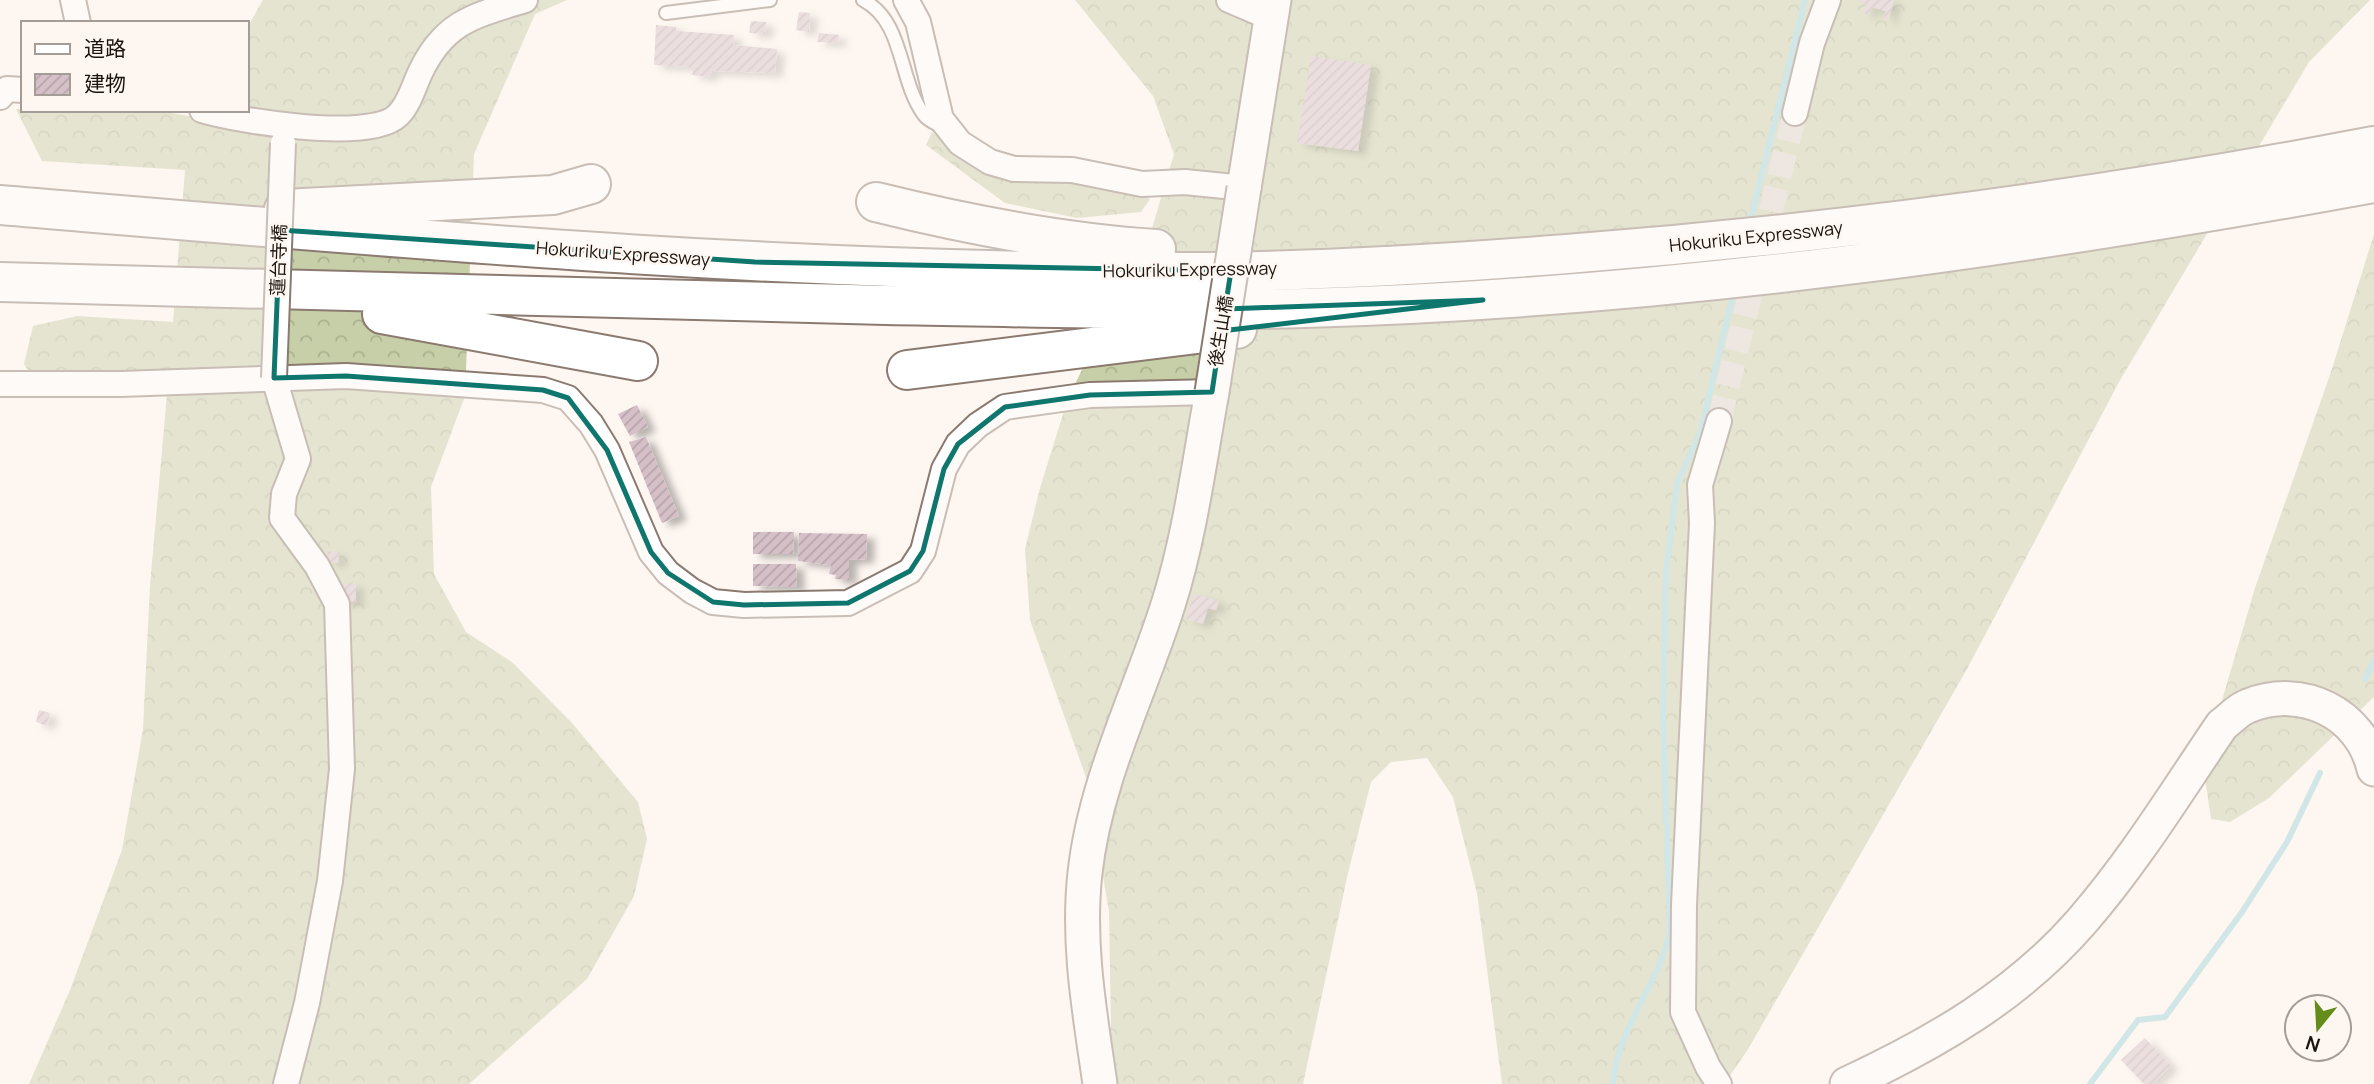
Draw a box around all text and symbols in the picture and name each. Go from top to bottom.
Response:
legend [21,21,248,112]
text: 道路 [84,34,126,62]
text: 建物 [84,69,126,97]
street label: Hokuriku Expressway [1668,215,1844,257]
street label: 蓮台寺橋 [265,224,291,296]
street label: Hokuriku Expressway [535,235,711,271]
street label: Hokuriku Expressway [1103,255,1278,283]
street label: 後生山橋 [1203,293,1237,368]
north arrow [2283,993,2353,1063]
text: N [2302,1030,2323,1059]

